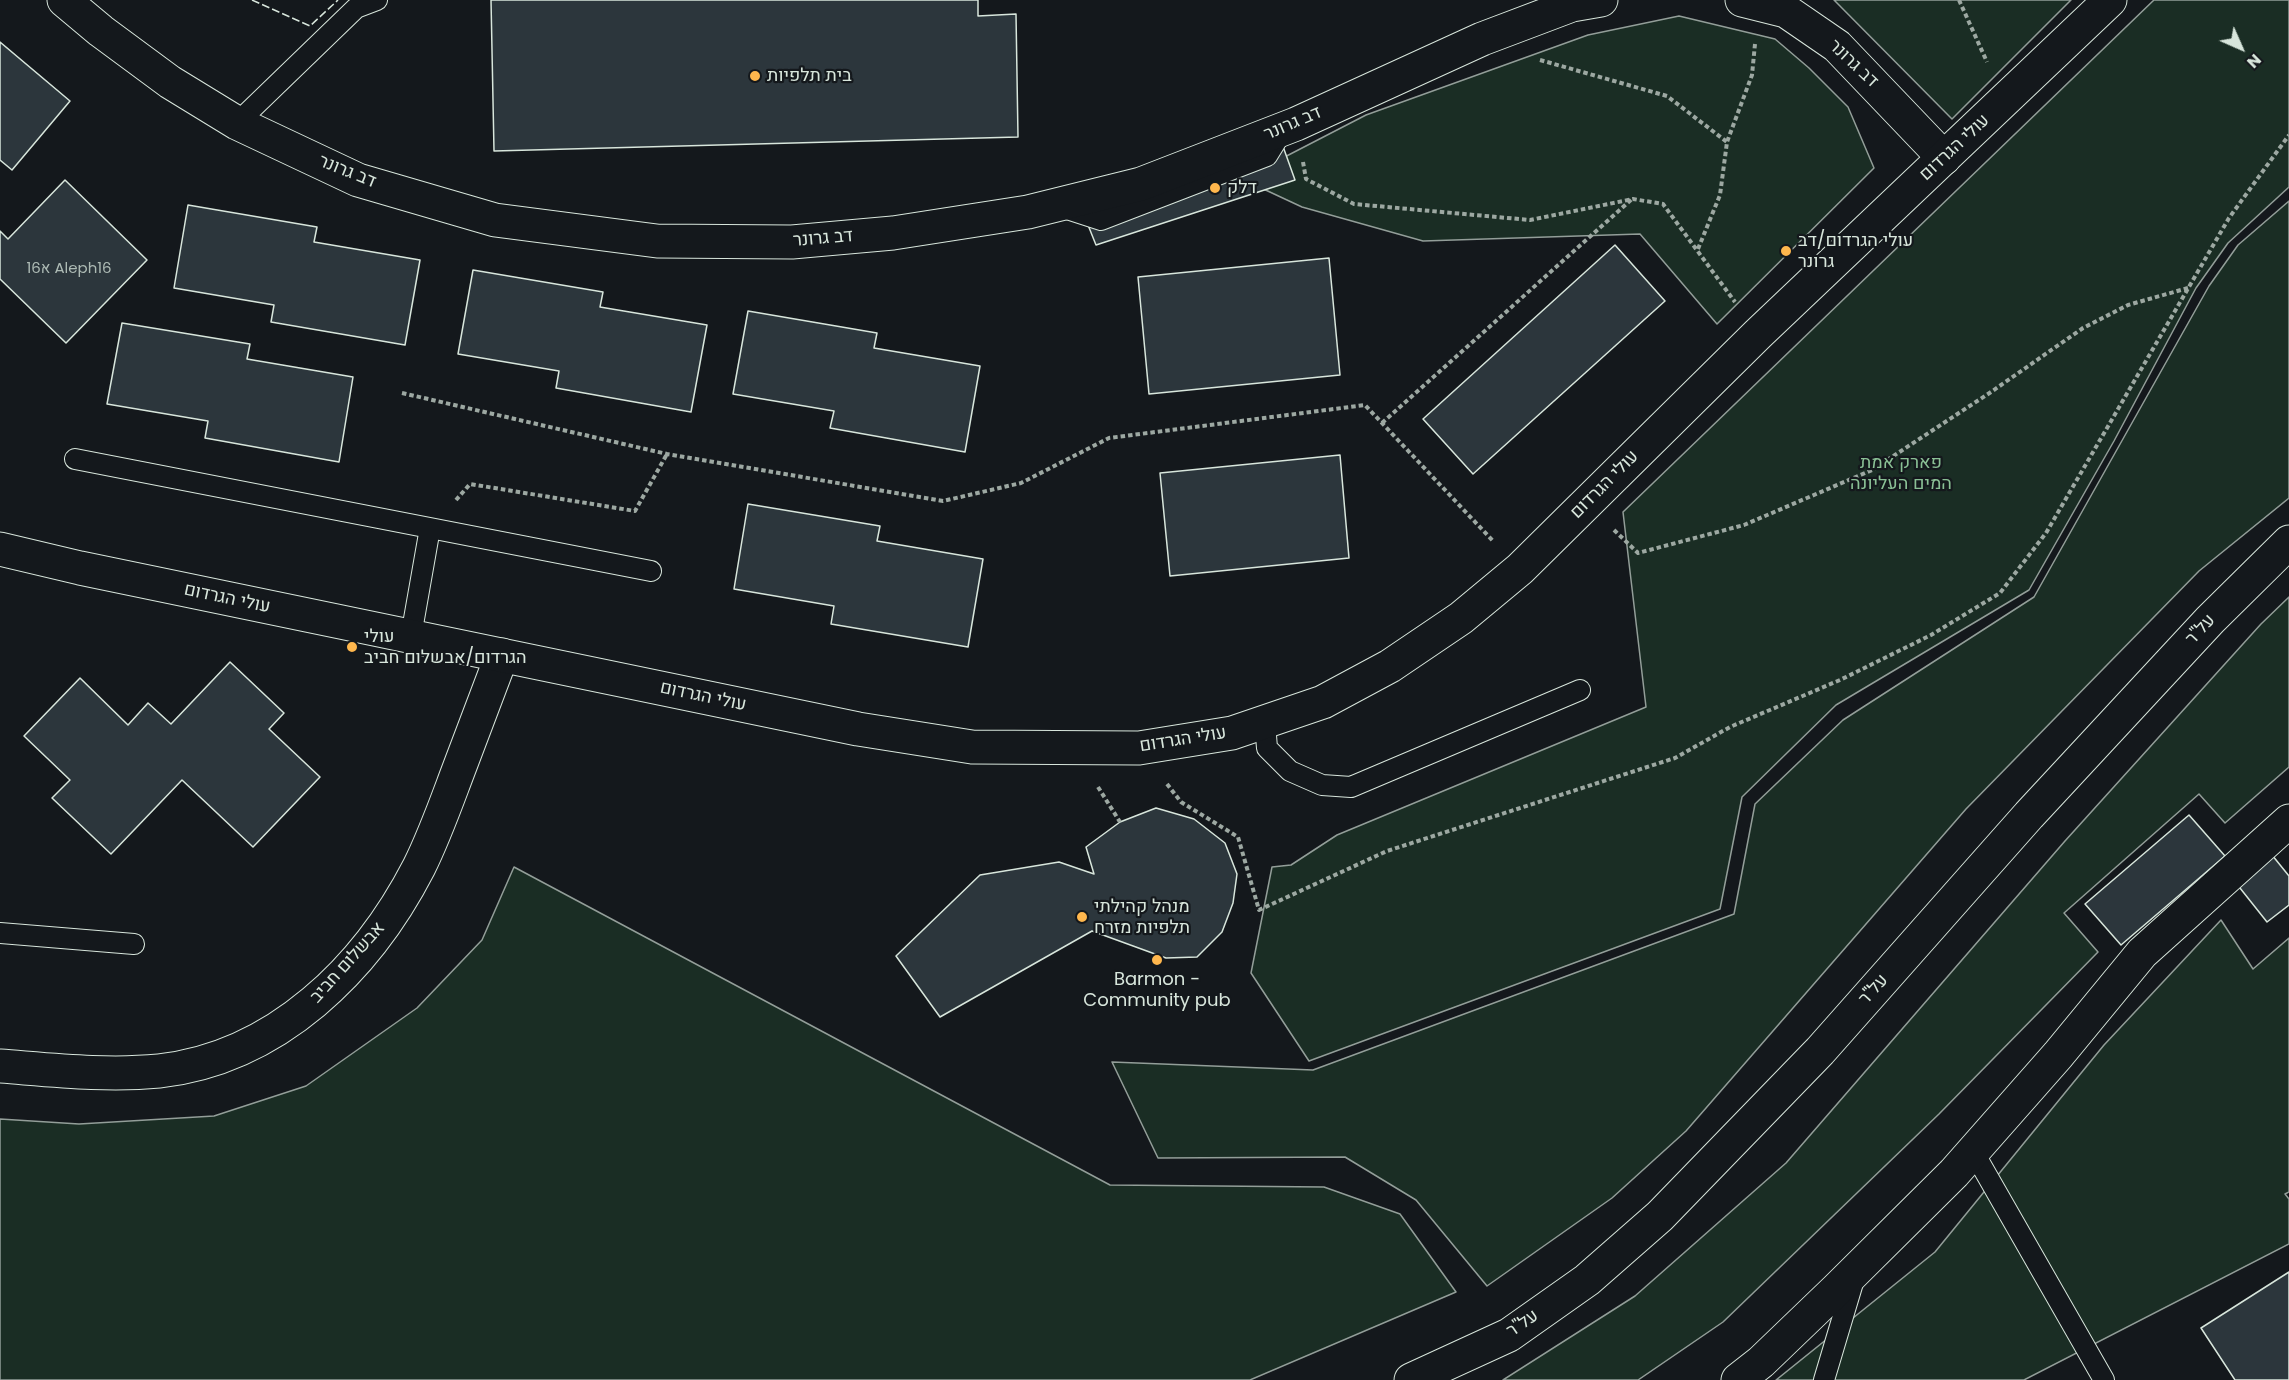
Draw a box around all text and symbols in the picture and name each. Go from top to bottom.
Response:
north arrow [2211,18,2271,78]
street label: דב גרונר [1824,36,1882,92]
text: N [2242,49,2266,73]
place label: בית תלפיות [767,65,852,87]
marker: בית תלפיות [748,69,762,83]
street label: דב גרונר [1261,102,1325,146]
street label: עולי הגרדום [1916,110,1994,186]
street label: דב גרונר [315,151,379,193]
place label: דלק [1227,177,1257,199]
marker: דלק [1208,181,1222,195]
street label: דב גרונר [792,226,854,252]
place label: עולי הגרדום/דב גרונר [1798,230,1913,272]
marker: עולי הגרדום/דב גרונר [1779,244,1793,258]
house number: 16א Aleph16 [26,260,112,278]
street label: עולי הגרדום [1566,446,1644,524]
park label: פארק אמת המים העליונה [1850,452,1952,494]
street label: עולי הגרדום [182,579,272,619]
street label: על"ר [2182,610,2220,650]
place label: עולי הגרדום/אבשלום חביב [364,626,527,668]
marker: עולי הגרדום/אבשלום חביב [345,640,359,654]
street label: עולי הגרדום [658,677,748,717]
street label: עולי הגרדום [1138,722,1228,758]
place label: מנהל קהילתי תלפיות מזרח [1094,896,1190,938]
marker: מנהל קהילתי תלפיות מזרח [1075,910,1089,924]
street label: אבשלום חביב [306,918,390,1008]
marker: Barmon - Community pub [1150,953,1164,967]
place label: Barmon - Community pub [1083,969,1231,1012]
street label: על"ר [1855,970,1893,1010]
street label: על"ר [1503,1306,1543,1342]

